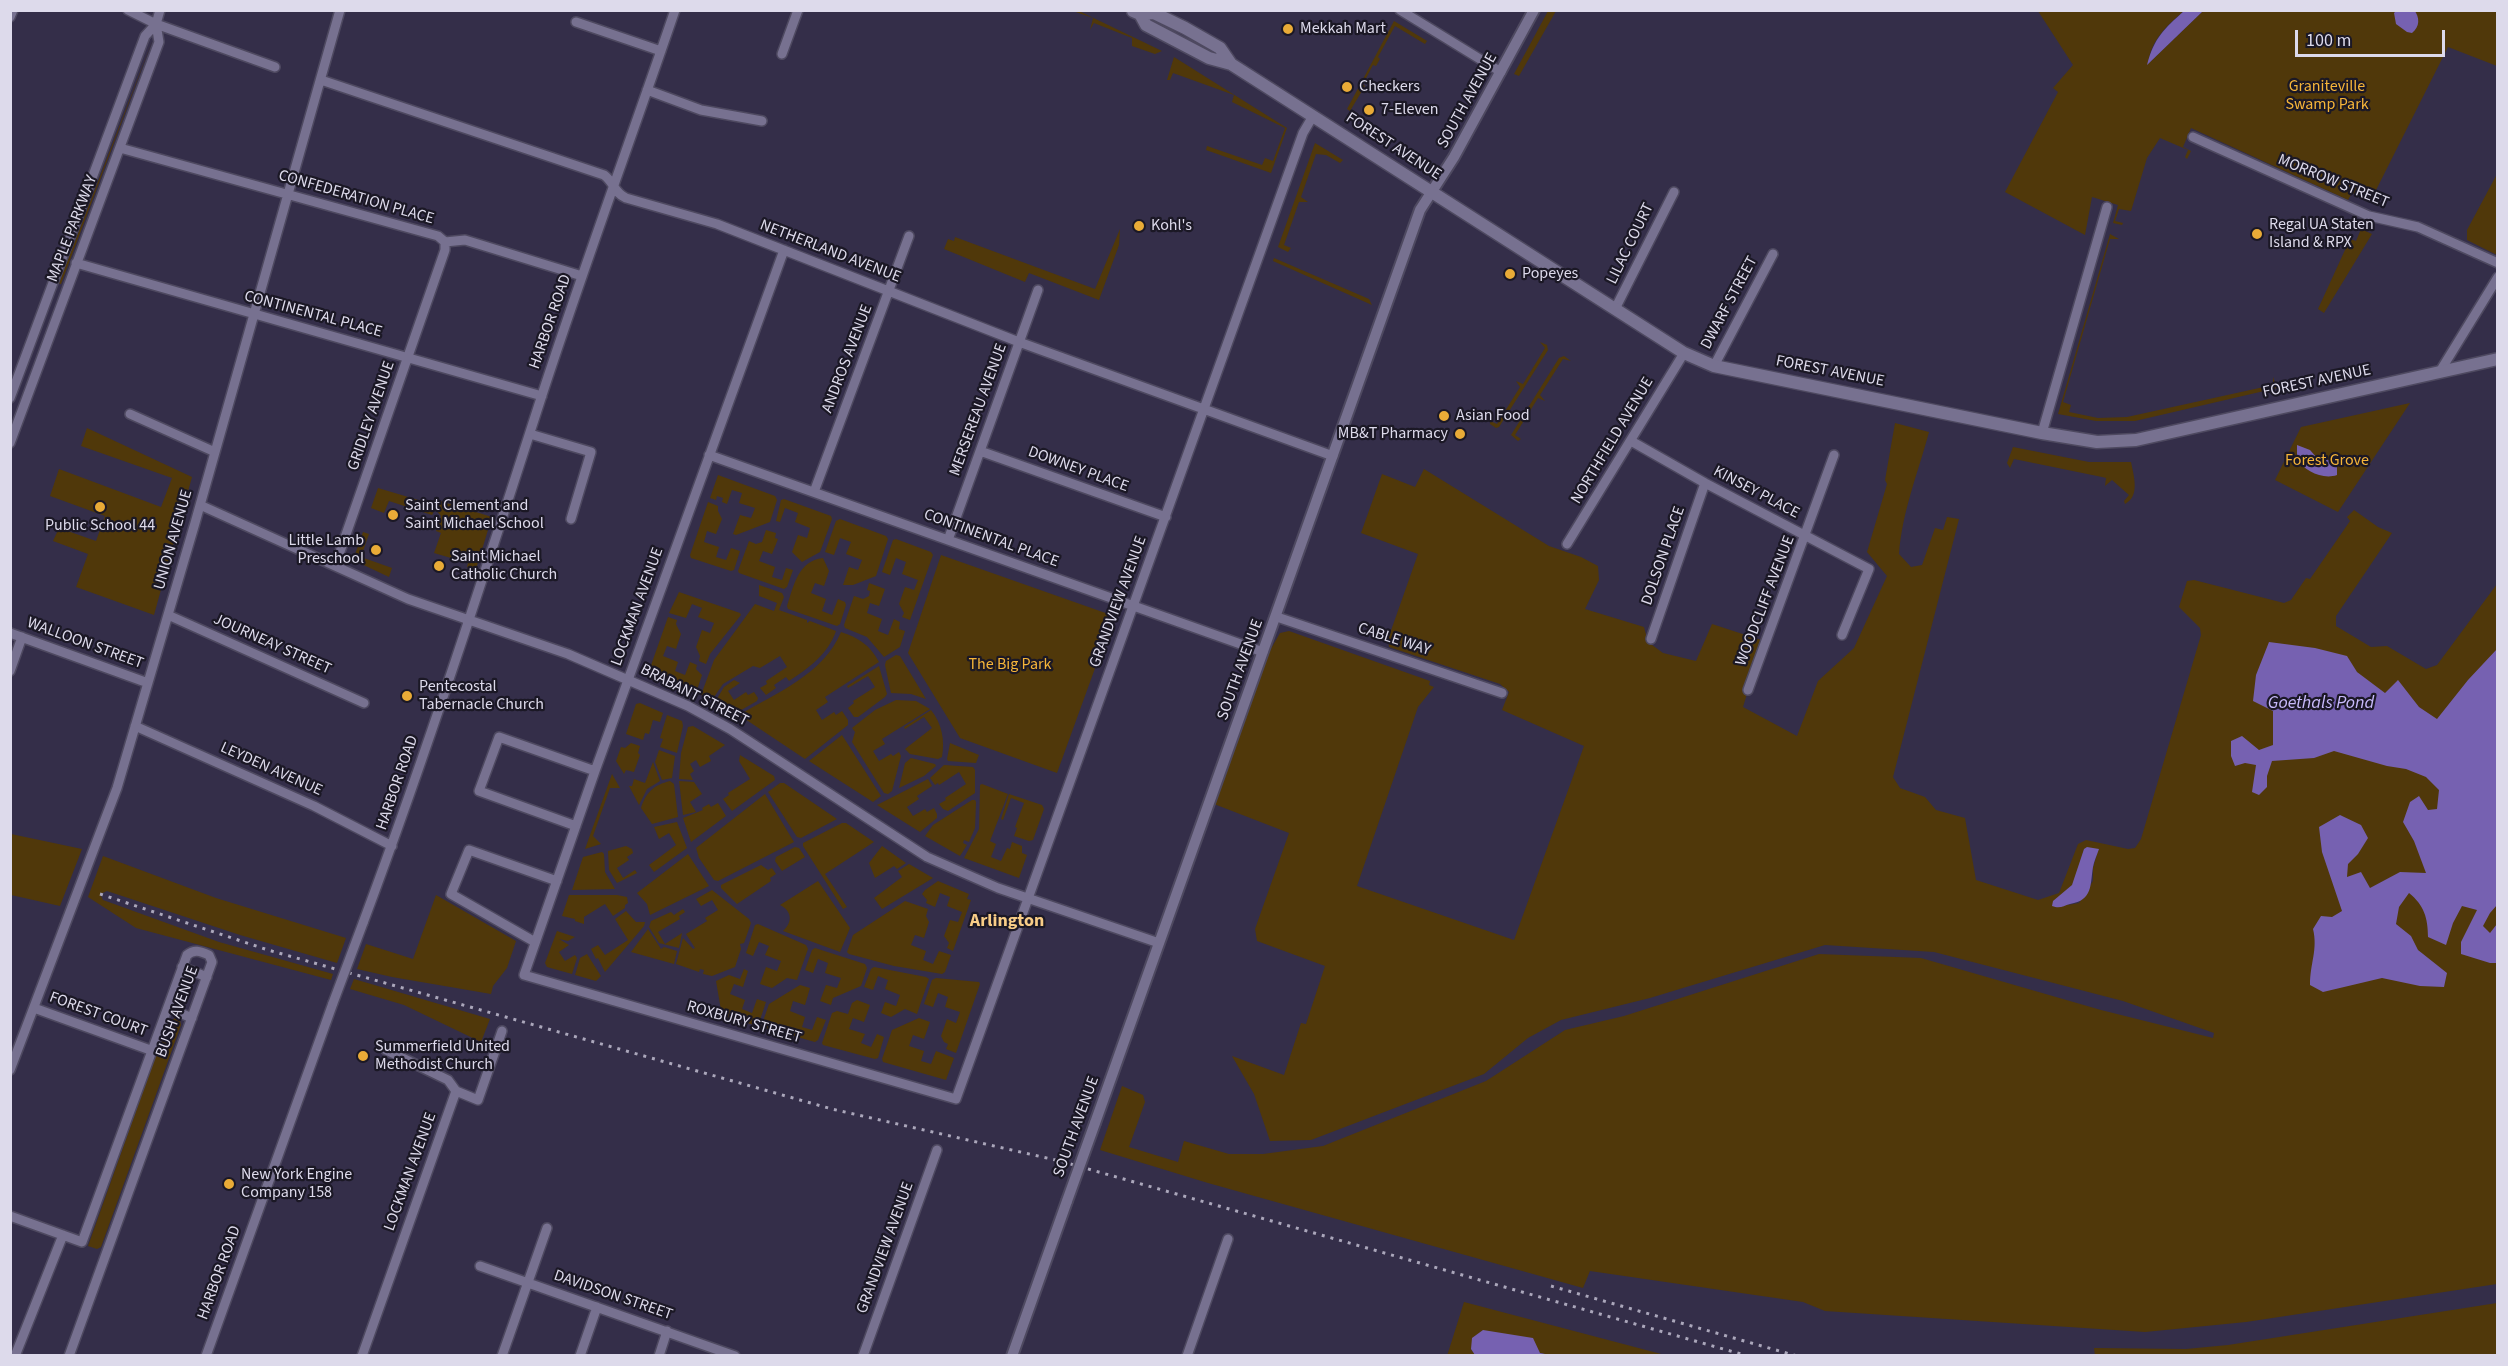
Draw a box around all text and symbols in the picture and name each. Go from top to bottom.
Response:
scale bar [2298,18,2448,56]
place label: Mekkah Mart [1300,19,1386,39]
marker: Mekkah Mart [1281,22,1295,36]
text: 100 m [2306,28,2351,53]
street label: SOUTH AVENUE [1434,50,1502,152]
place label: Checkers [1359,77,1420,97]
park label: Graniteville Swamp Park [2285,77,2369,115]
marker: Checkers [1340,80,1354,94]
place label: 7-Eleven [1381,100,1439,120]
marker: 7-Eleven [1362,103,1376,117]
street label: FOREST AVENUE [1342,109,1444,185]
street label: MORROW STREET [2275,151,2391,213]
street label: CONFEDERATION PLACE [276,167,436,229]
street label: MAPLE PARKWAY [44,173,102,285]
street label: LILAC COURT [1603,200,1659,288]
place label: Regal UA Staten Island & RPX [2269,215,2374,253]
street label: NETHERLAND AVENUE [757,216,903,288]
place label: Kohl's [1151,216,1192,236]
marker: Kohl's [1132,219,1146,233]
marker: Regal UA Staten Island & RPX [2250,227,2264,241]
street label: DWARF STREET [1697,253,1763,353]
place label: Popeyes [1522,264,1578,284]
marker: Popeyes [1503,267,1517,281]
street label: HARBOR ROAD [526,272,576,372]
street label: CONTINENTAL PLACE [242,287,384,343]
street label: ANDROS AVENUE [819,302,877,416]
street label: MERSEREAU AVENUE [946,341,1012,479]
street label: FOREST AVENUE [1774,352,1886,392]
street label: GRIDLEY AVENUE [344,359,400,473]
street label: FOREST AVENUE [2261,361,2373,403]
street label: NORTHFIELD AVENUE [1568,374,1658,508]
place label: Asian Food [1456,406,1530,426]
marker: Asian Food [1437,409,1451,423]
place label: MB&T Pharmacy [1338,424,1448,444]
marker: MB&T Pharmacy [1453,427,1467,441]
street label: DOWNEY PLACE [1025,443,1131,497]
park label: Forest Grove [2285,451,2369,471]
street label: KINSEY PLACE [1710,462,1802,524]
street label: UNION AVENUE [151,488,197,592]
place label: Saint Clement and Saint Michael School [405,496,544,534]
marker: Public School 44 [93,500,107,514]
street label: DOLSON PLACE [1638,504,1690,608]
street label: CONTINENTAL PLACE [921,506,1061,572]
marker: Saint Clement and Saint Michael School [386,508,400,522]
place label: Public School 44 [45,516,155,536]
place label: Little Lamb Preschool [289,531,364,569]
street label: WOODCLIFF AVENUE [1732,533,1800,669]
street label: GRANDVIEW AVENUE [1086,534,1152,670]
marker: Little Lamb Preschool [369,543,383,557]
street label: LOCKMAN AVENUE [608,545,668,669]
place label: Saint Michael Catholic Church [451,547,557,585]
marker: Saint Michael Catholic Church [432,559,446,573]
street label: JOURNEAY STREET [210,610,334,680]
street label: WALLOON STREET [24,614,146,674]
street label: SOUTH AVENUE [1214,617,1268,723]
street label: CABLE WAY [1355,619,1433,661]
park label: The Big Park [969,655,1051,675]
street label: BRABANT STREET [637,660,751,732]
place label: Pentecostal Tabernacle Church [419,677,544,715]
marker: Pentecostal Tabernacle Church [400,689,414,703]
water label: Goethals Pond [2268,693,2374,715]
street label: HARBOR ROAD [373,733,423,833]
street label: LEYDEN AVENUE [217,739,325,801]
district label: Arlington [970,911,1044,933]
street label: BUSH AVENUE [153,964,203,1060]
street label: FOREST COURT [46,988,150,1042]
street label: ROXBURY STREET [684,997,804,1049]
place label: Summerfield United Methodist Church [375,1037,510,1075]
marker: Summerfield United Methodist Church [356,1049,370,1063]
street label: SOUTH AVENUE [1050,1074,1104,1180]
street label: LOCKMAN AVENUE [381,1110,441,1234]
place label: New York Engine Company 158 [241,1165,352,1203]
marker: New York Engine Company 158 [222,1177,236,1191]
street label: GRANDVIEW AVENUE [853,1180,919,1316]
street label: HARBOR ROAD [194,1223,246,1323]
street label: DAVIDSON STREET [551,1267,675,1325]

